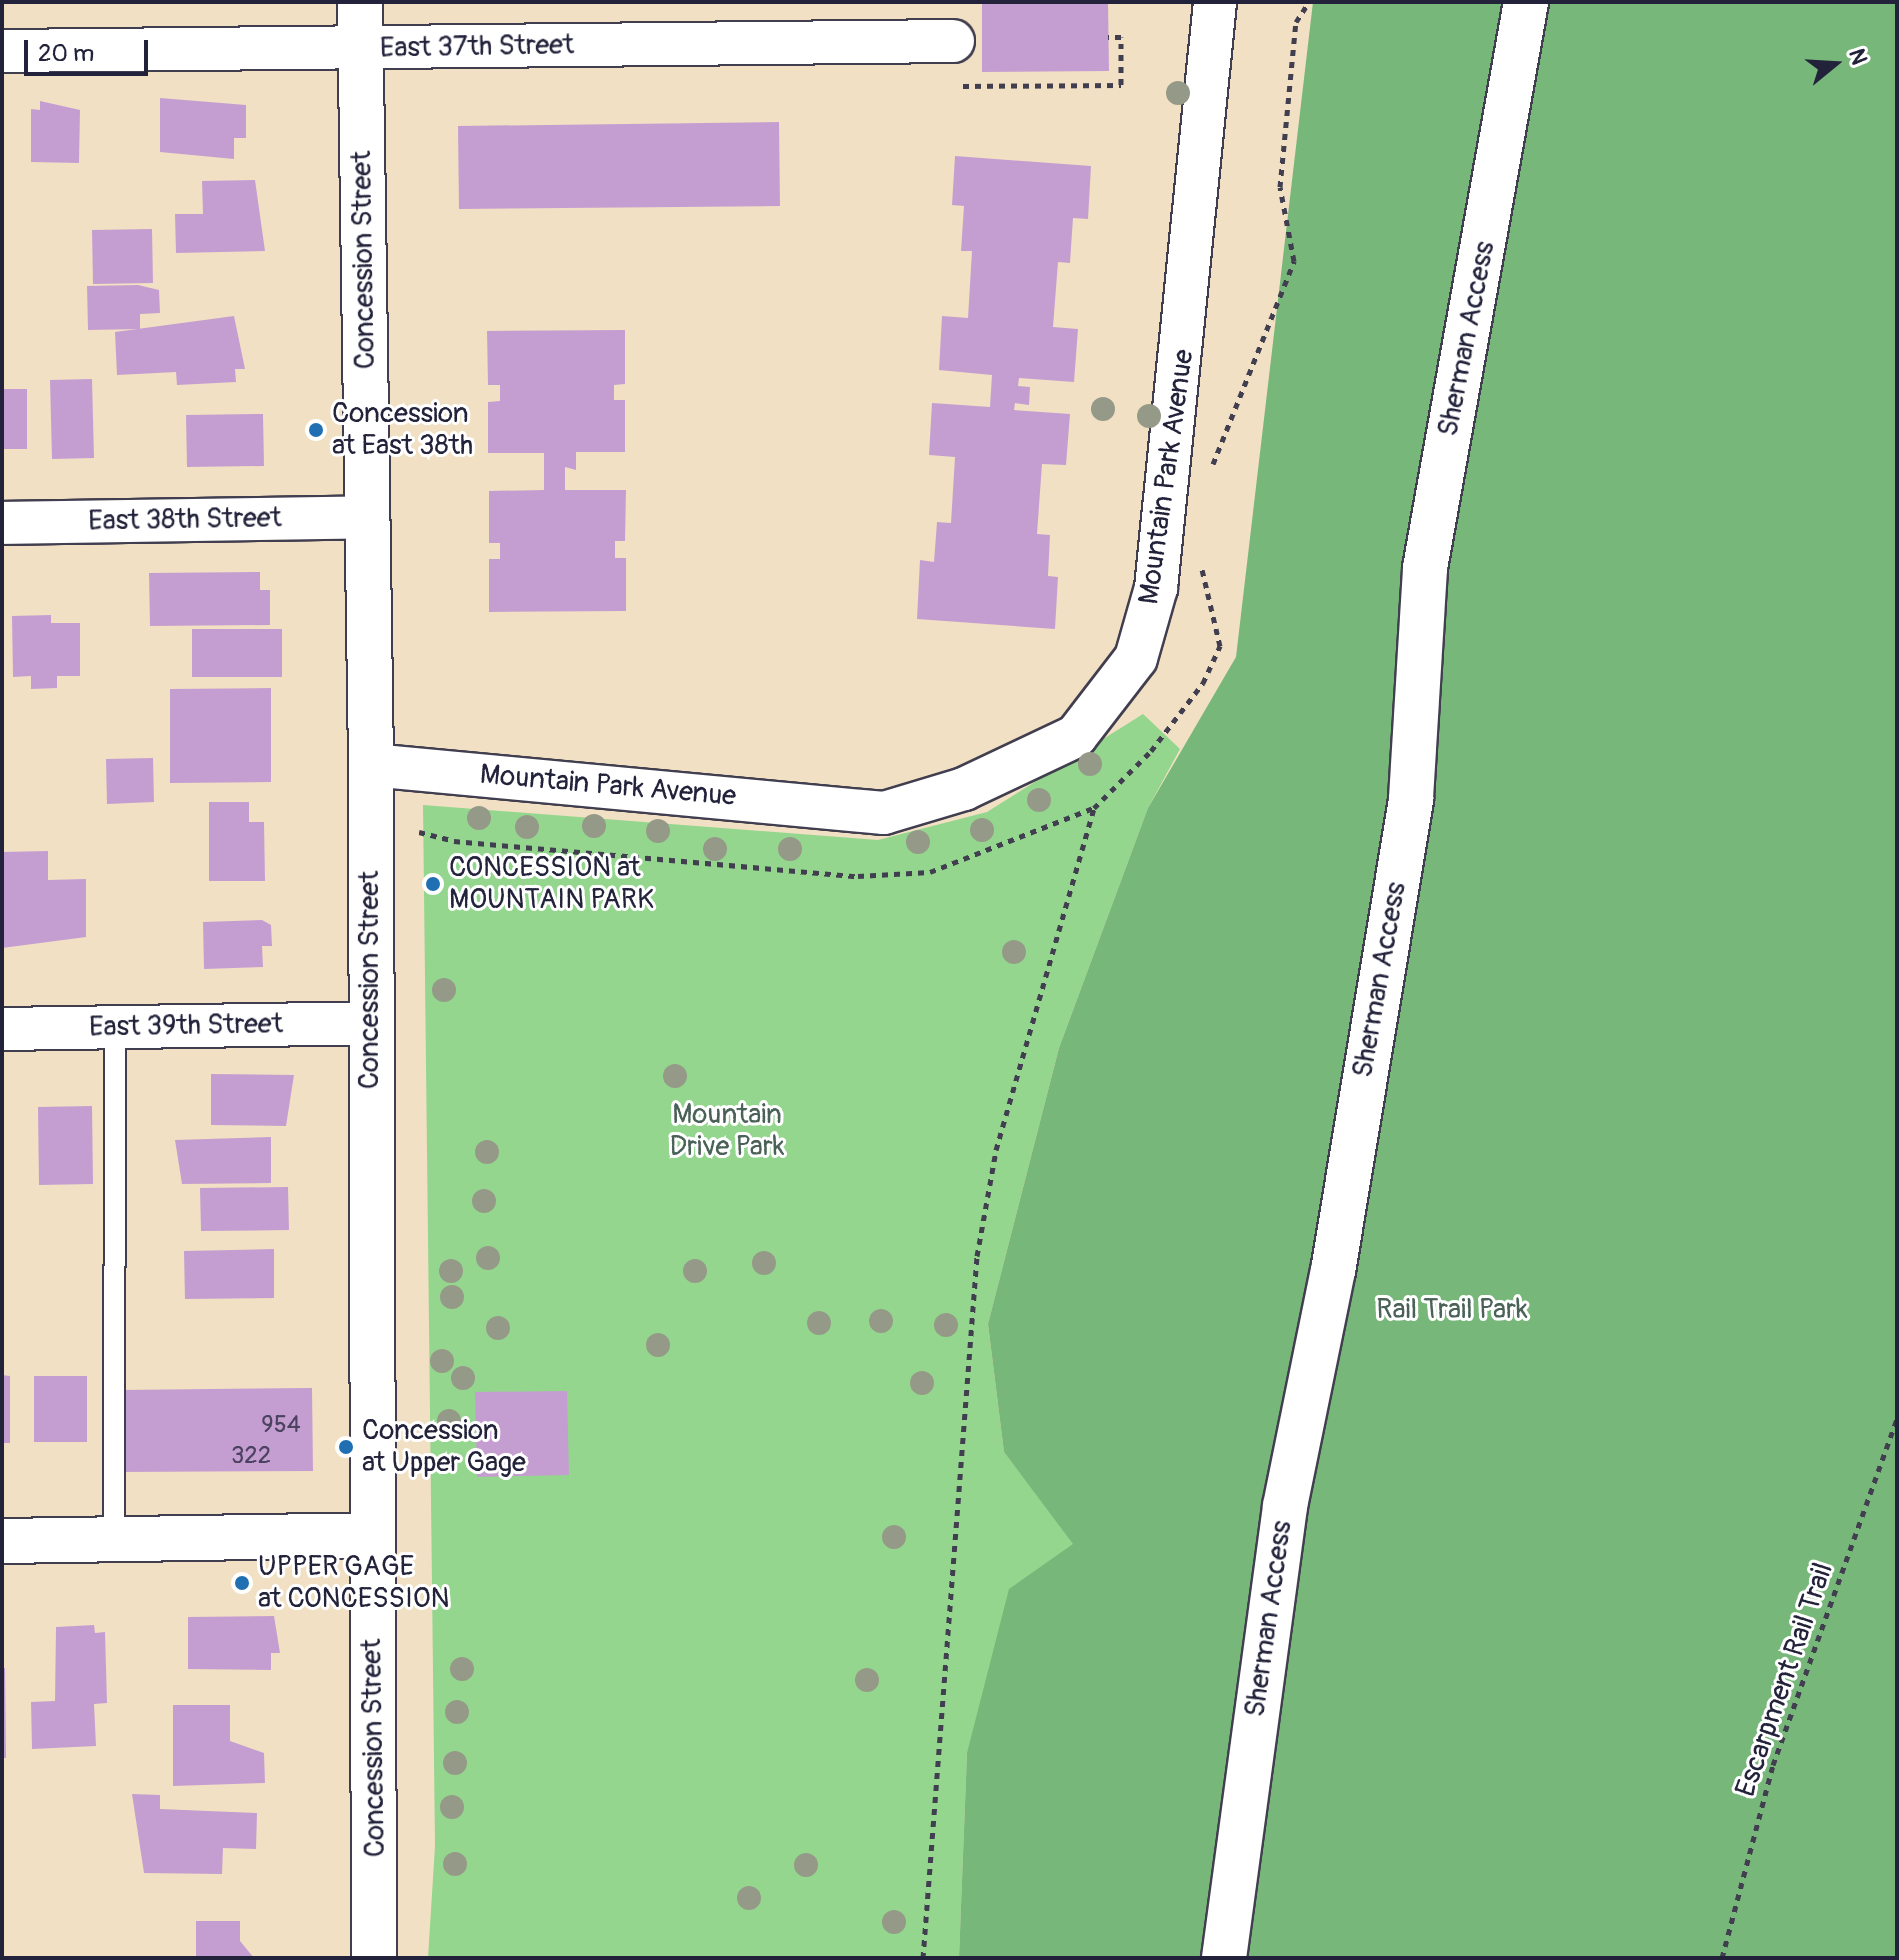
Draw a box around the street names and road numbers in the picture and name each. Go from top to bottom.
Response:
street label: East 37th Street [380,29,574,65]
street label: Concession Street [345,150,383,370]
street label: Sherman Access [1432,239,1502,439]
street label: Mountain Park Avenue [1132,347,1202,607]
street label: East 38th Street [88,502,282,538]
street label: Mountain Park Avenue [479,758,737,814]
street label: Concession Street [353,871,387,1089]
street label: Sherman Access [1346,880,1414,1080]
street label: East 39th Street [89,1008,283,1044]
street label: Sherman Access [1239,1519,1299,1719]
street label: Escarpment Rail Trail [1729,1559,1841,1801]
street label: Concession Street [355,1638,393,1858]

